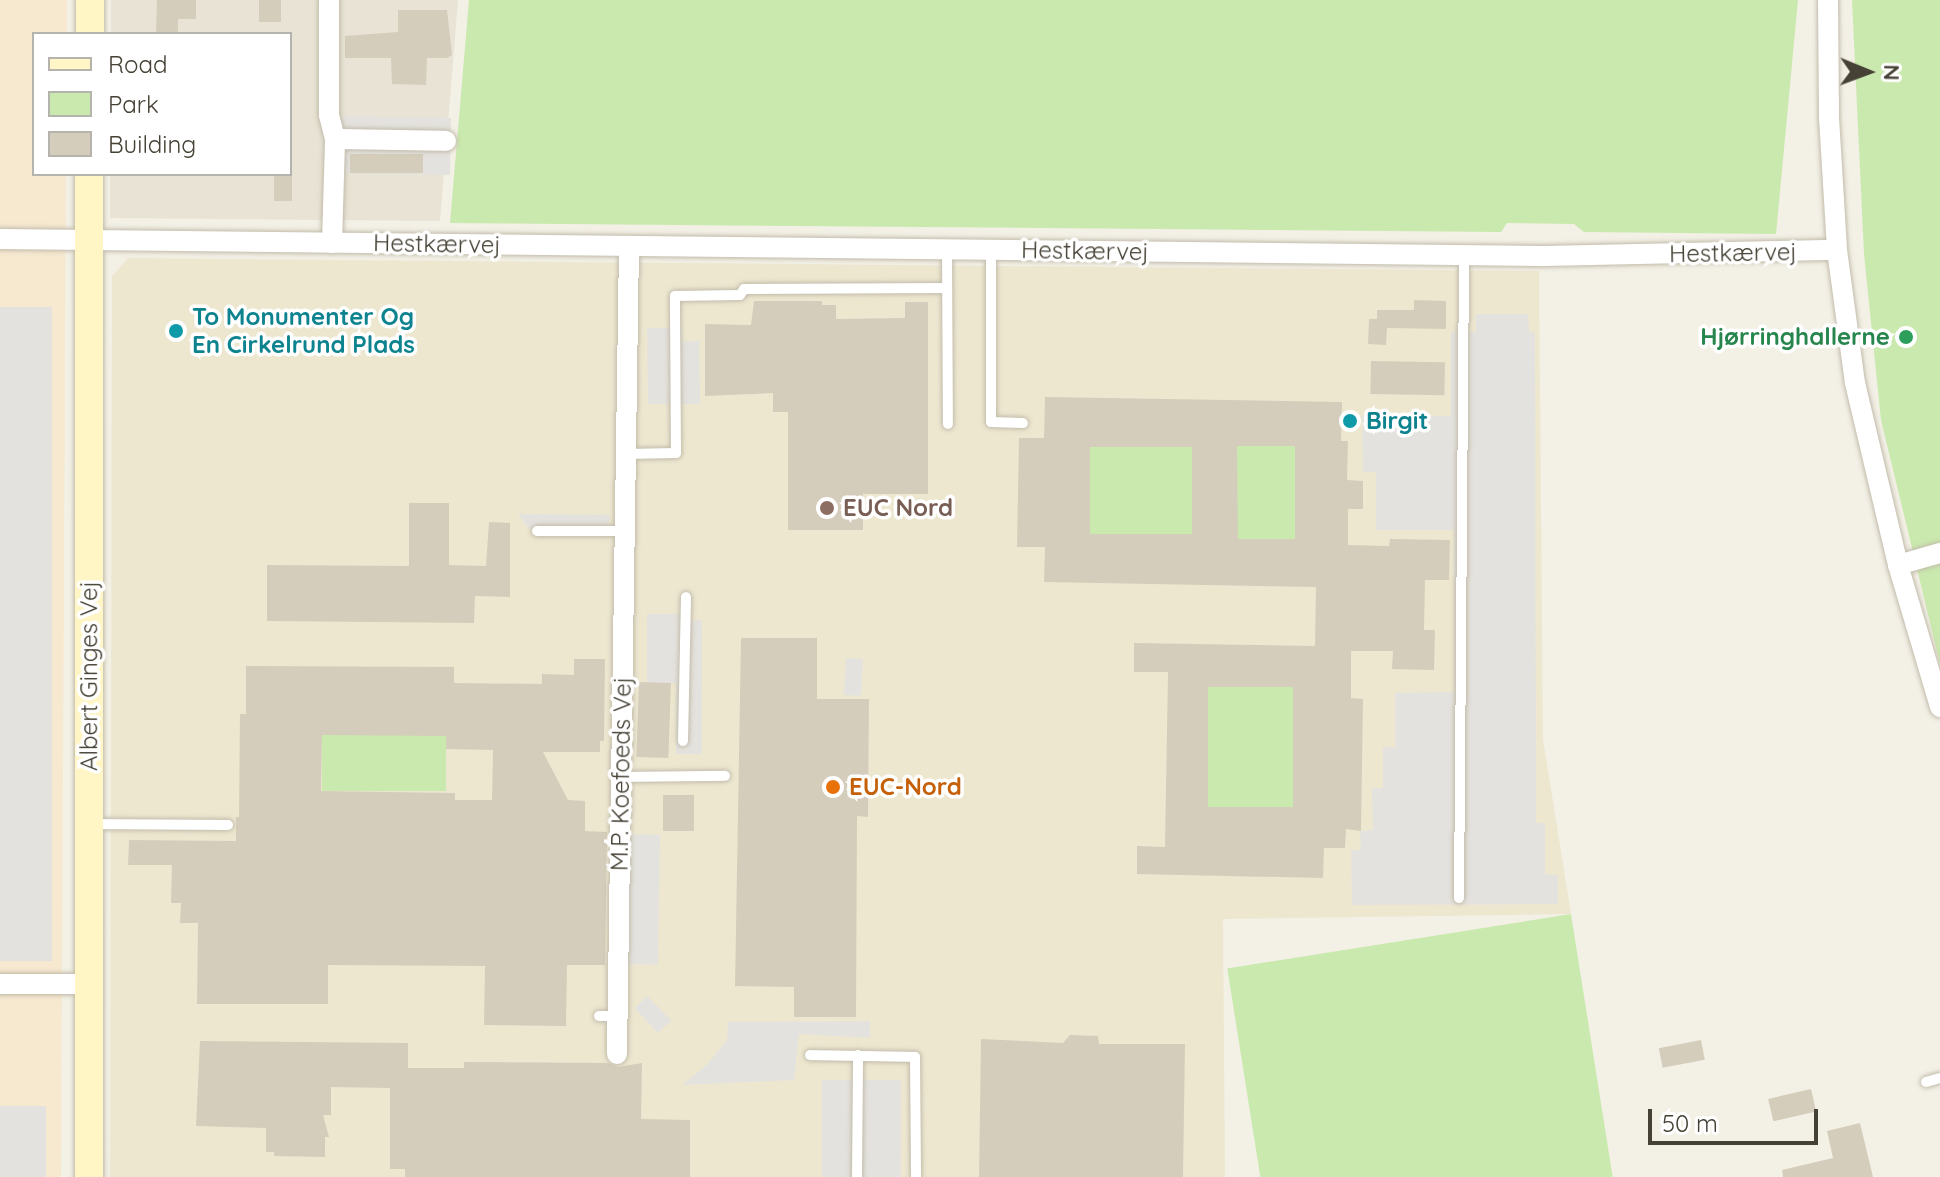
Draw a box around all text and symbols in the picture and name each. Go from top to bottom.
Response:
legend [32,32,292,176]
north arrow [1828,32,1908,112]
text: Road [108,49,168,79]
text: N [1878,64,1906,81]
text: Park [108,89,159,119]
text: Building [108,129,196,159]
street label: Hestkærvej [373,228,501,260]
street label: Hestkærvej [1021,235,1149,267]
street label: Hestkærvej [1669,237,1797,269]
place label: To Monumenter Og En Cirkelrund Plads [192,303,415,359]
marker: To Monumenter Og En Cirkelrund Plads [167,322,185,340]
place label: Hjørringhallerne [1700,323,1890,351]
marker: Hjørringhallerne [1897,328,1915,346]
place label: Birgit [1366,407,1428,435]
marker: Birgit [1341,412,1359,430]
place label: EUC Nord [843,494,953,522]
marker: EUC Nord [818,499,836,517]
street label: Albert Ginges Vej [75,581,103,771]
street label: M.P. Koefoeds Vej [605,677,637,871]
place label: EUC-Nord [849,773,962,801]
marker: EUC-Nord [824,778,842,796]
scale bar [1652,1093,1822,1143]
text: 50 m [1662,1108,1718,1138]

